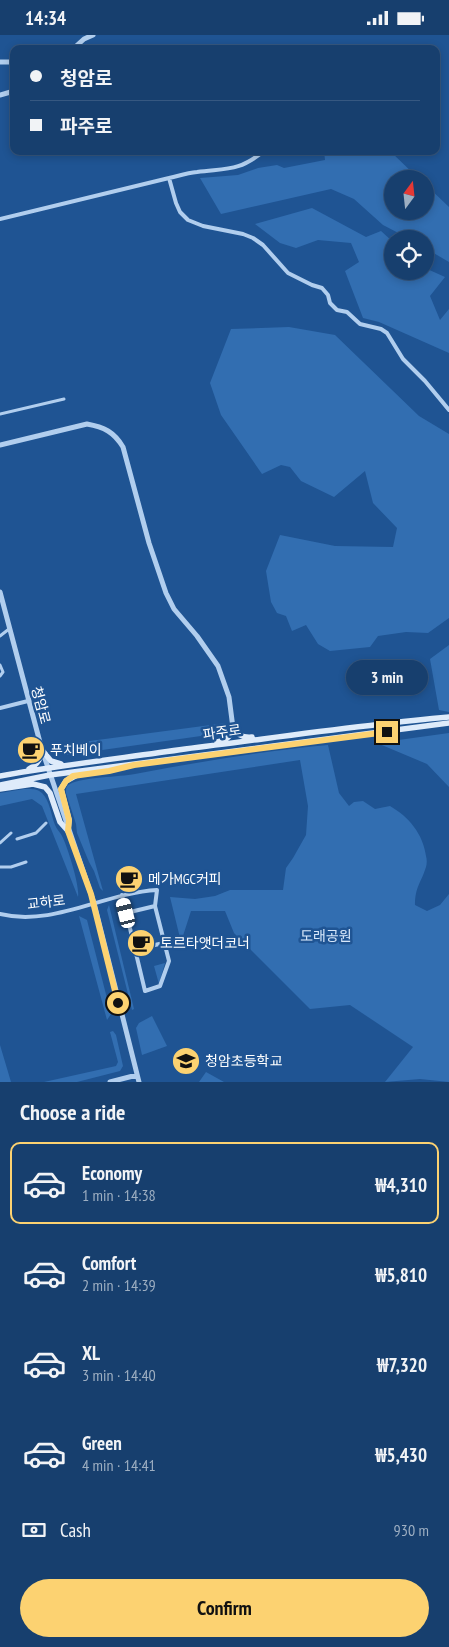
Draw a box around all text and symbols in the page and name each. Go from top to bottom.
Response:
text: 14:34 [25,6,66,30]
text: 청암로 [60,66,112,90]
text: 파주로 [60,114,112,138]
north arrow [384,170,434,220]
map controls [384,170,434,280]
button: locate [384,230,434,280]
callout: 3 min [346,659,428,695]
text: 3 min [371,667,403,687]
street label: 청암로 [27,684,55,726]
street label: 파주로 [202,720,243,744]
route end [376,721,398,743]
cafe icon: 푸치베이 [16,735,46,765]
place label: 푸치베이 [50,741,102,759]
cafe icon: 메가MGC커피 [114,864,144,894]
place label: 메가MGC커피 [148,870,222,888]
street label: 교하로 [26,891,66,913]
car [115,897,136,929]
park label: 도래공원 [300,927,352,945]
cafe icon: 토르타앳더코너 [126,928,156,958]
place label: 토르타앳더코너 [160,934,250,952]
route start [107,992,129,1014]
school or university icon: 청암초등학교 [171,1046,201,1076]
place label: 청암초등학교 [205,1052,282,1070]
text: Choose a ride [20,1098,125,1126]
icon: car [22,1161,67,1206]
text: Economy [82,1161,142,1185]
text: ₩4,310 [375,1173,427,1197]
text: 1 min · 14:38 [82,1185,156,1205]
icon: car [22,1251,67,1296]
text: Comfort [82,1251,136,1275]
text: ₩5,810 [375,1263,427,1287]
text: 2 min · 14:39 [82,1275,156,1295]
icon: car [22,1341,67,1386]
text: XL [82,1341,100,1365]
text: ₩7,320 [377,1353,427,1377]
text: 3 min · 14:40 [82,1365,156,1385]
icon: car [22,1431,67,1476]
text: Green [82,1431,122,1455]
text: ₩5,430 [375,1443,427,1467]
text: 4 min · 14:41 [82,1455,156,1475]
icon: cash [20,1516,48,1544]
text: Cash [60,1518,91,1542]
text: 930 m [394,1520,429,1540]
button: Confirm [20,1579,429,1637]

